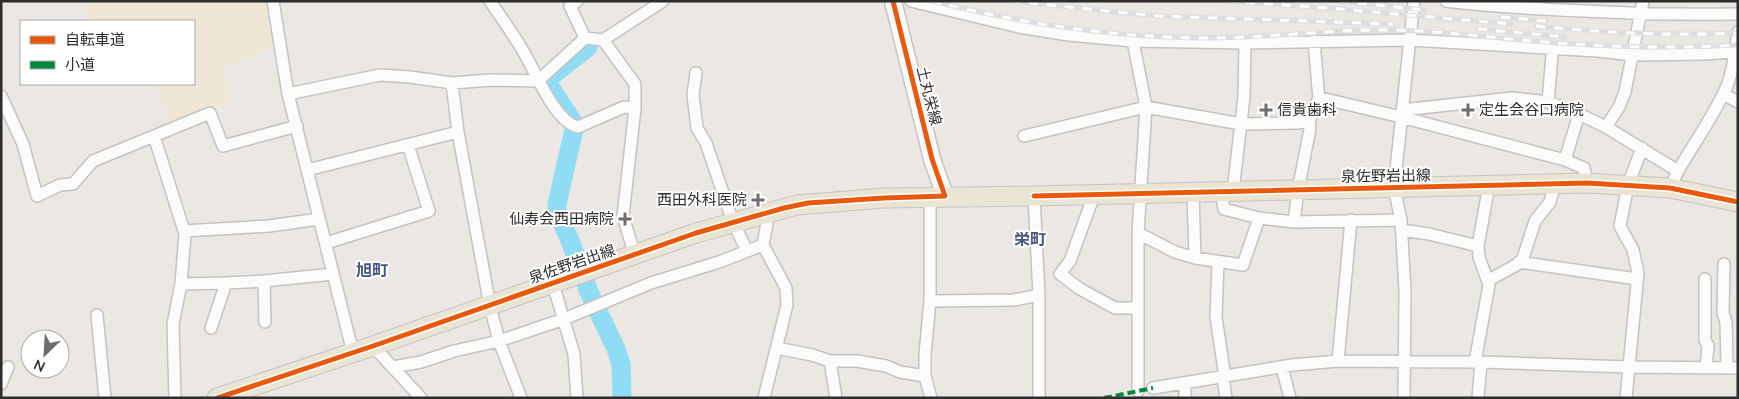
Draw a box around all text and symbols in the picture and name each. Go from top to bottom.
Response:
legend [20,20,195,85]
text: 自転車道 [65,30,125,50]
text: 小道 [65,55,95,75]
street label: 土丸栄線 [912,64,946,128]
place label: 信貴歯科 [1277,100,1337,120]
place label: 定生会谷口病院 [1479,100,1584,120]
marker: 信貴歯科 [1259,103,1273,117]
marker: 定生会谷口病院 [1461,103,1475,117]
street label: 泉佐野岩出線 [1341,165,1431,187]
place label: 西田外科医院 [657,190,747,210]
marker: 西田外科医院 [751,193,765,207]
place label: 仙寿会西田病院 [509,209,614,229]
marker: 仙寿会西田病院 [618,212,632,226]
district label: 栄町 [1014,229,1046,251]
street label: 泉佐野岩出線 [526,240,618,288]
district label: 旭町 [356,260,388,282]
north arrow [20,329,70,379]
text: N [31,355,48,376]

